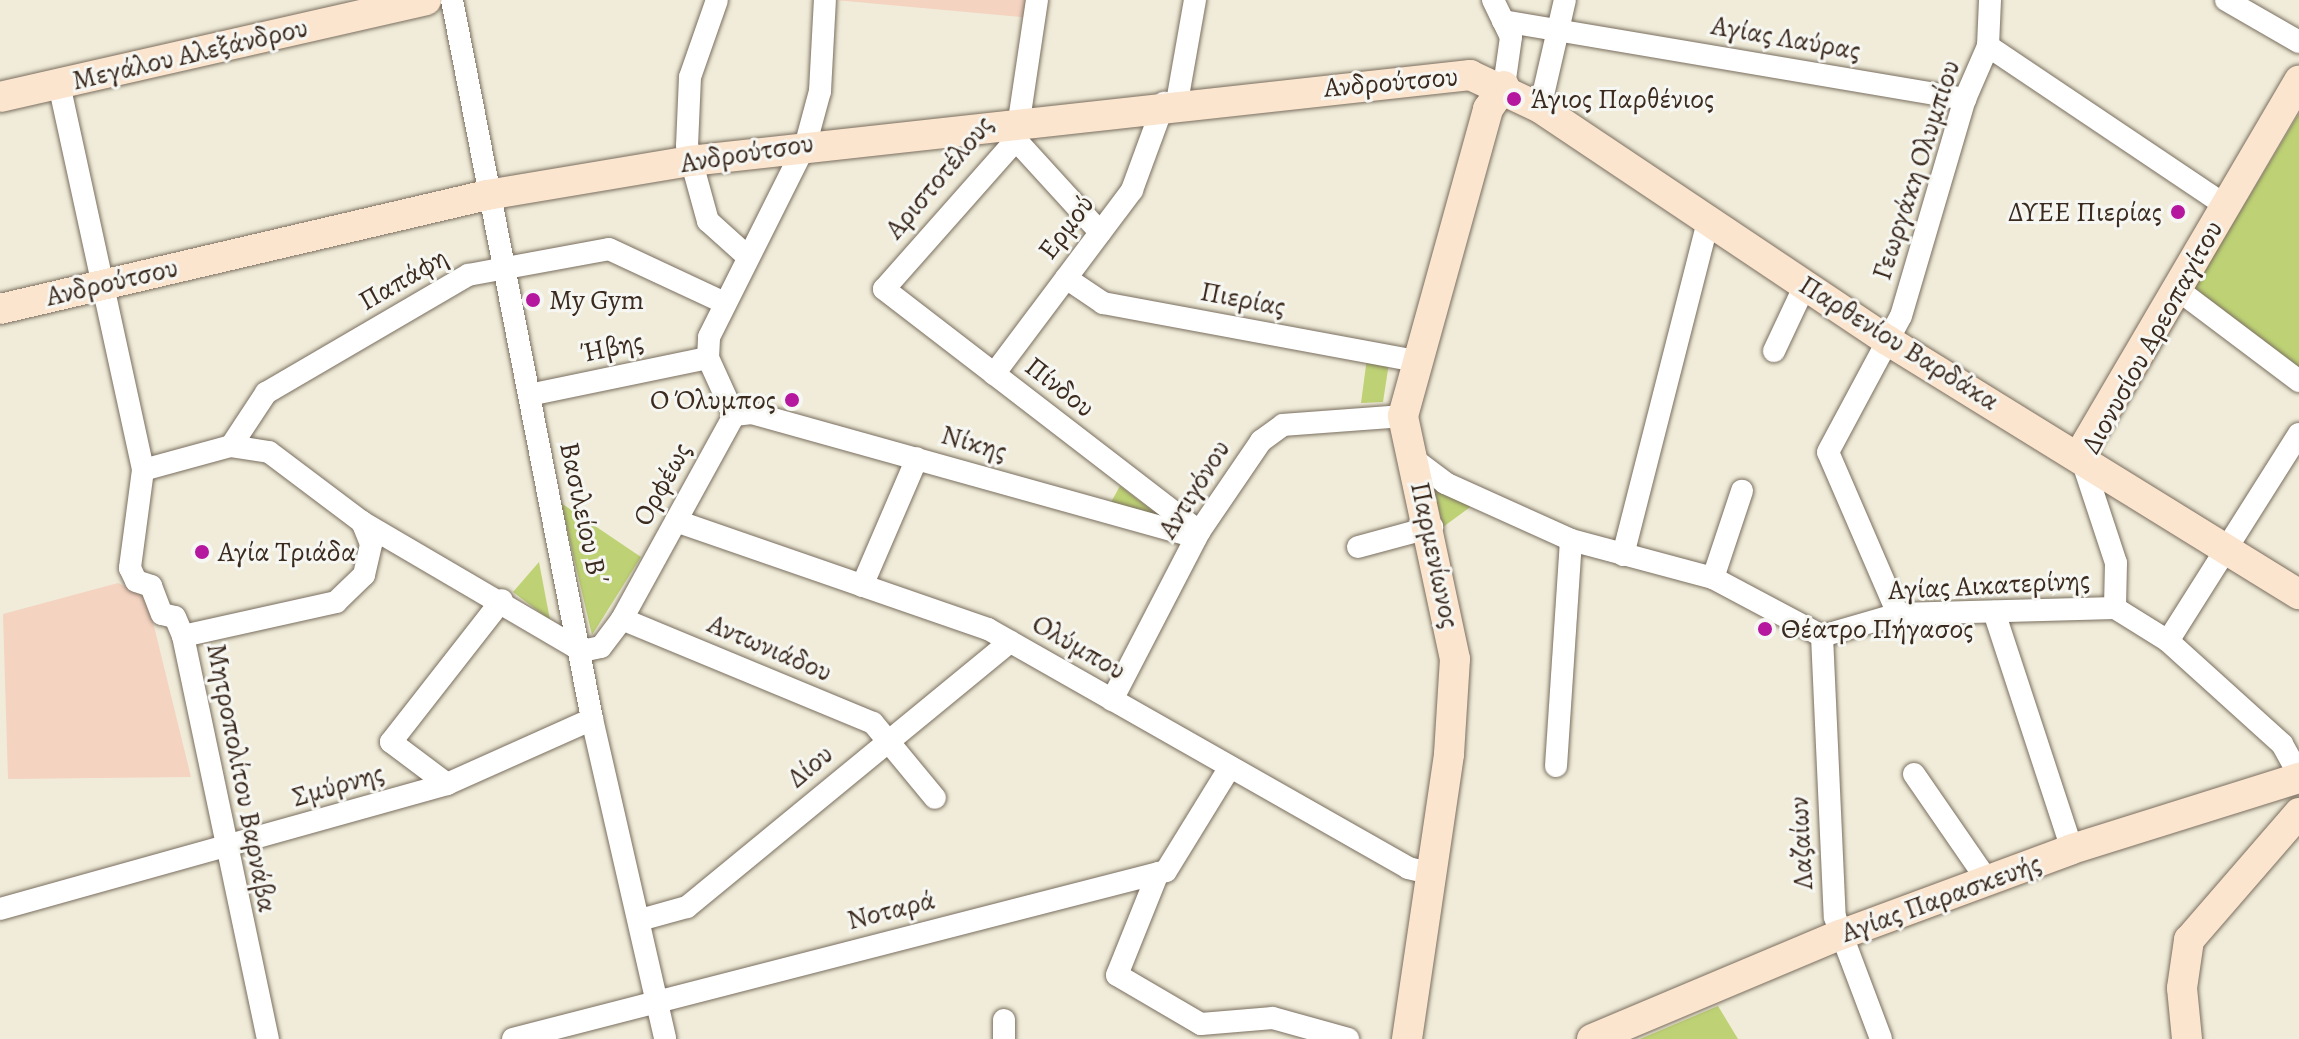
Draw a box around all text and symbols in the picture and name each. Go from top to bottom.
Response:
street label: Αγίας Λαύρας [1709,8,1863,68]
street label: Μεγάλου Αλεξάνδρου [69,11,311,97]
street label: Γεωργάκη Ολυμπίου [1865,56,1967,284]
street label: Ανδρούτσου [1323,59,1459,105]
place label: Άγιος Παρθένιος [1530,82,1714,116]
marker: Άγιος Παρθένιος [1505,90,1523,108]
street label: Αριστοτέλους [878,108,1000,246]
street label: Ανδρούτσου [678,126,816,180]
street label: Ερμού [1031,188,1101,266]
place label: ΔΥΕΕ Πιερίας [2008,195,2162,229]
marker: ΔΥΕΕ Πιερίας [2169,203,2187,221]
street label: Διονυσίου Αρεοπαγίτου [2074,215,2230,459]
street label: Παπάφη [353,240,453,318]
street label: Ανδρούτσου [43,251,181,313]
street label: Παρθενίου Βαρδάκα [1793,268,2005,418]
street label: Πιερίας [1198,274,1288,324]
place label: My Gym [549,283,644,317]
marker: My Gym [524,291,542,309]
street label: Ήβης [578,324,646,370]
street label: Πίνδου [1019,349,1101,425]
place label: Ο Όλυμπος [650,383,776,417]
marker: Ο Όλυμπος [783,391,801,409]
street label: Νίκης [937,418,1011,468]
street label: Αντιγόνου [1151,434,1237,544]
street label: Ορφέως [625,436,699,532]
street label: Βασιλείου Β΄ [552,439,616,589]
street label: Παρμενίωνος [1403,479,1467,631]
place label: Αγία Τριάδα [218,535,356,569]
marker: Αγία Τριάδα [193,543,211,561]
street label: Αγίας Αικατερίνης [1887,563,2091,607]
street label: Αντωνιάδου [703,607,837,689]
street label: Ολύμπου [1026,607,1132,687]
place label: Θέατρο Πήγασος [1781,612,1973,646]
marker: Θέατρο Πήγασος [1756,620,1774,638]
street label: Μητροπολίτου Βαρνάβα [199,641,285,915]
street label: Δίου [780,737,840,795]
street label: Σμύρνης [288,756,388,814]
street label: Λαζαίων [1782,796,1820,890]
street label: Αγίας Παρασκευής [1837,846,2045,950]
street label: Νοταρά [844,883,938,937]

